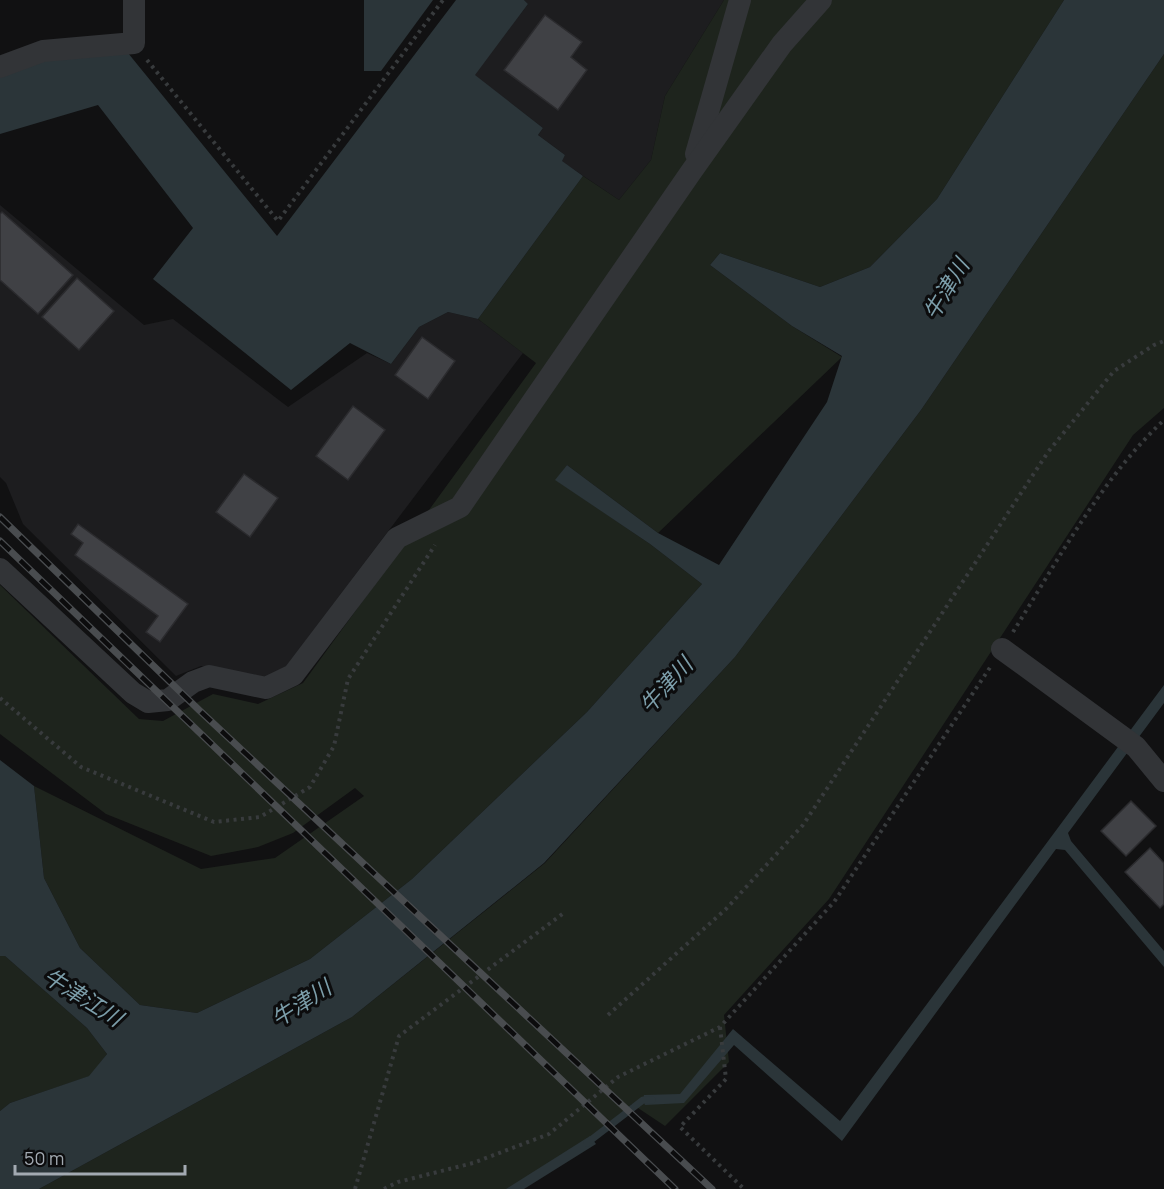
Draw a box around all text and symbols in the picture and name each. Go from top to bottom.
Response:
water label: 牛津川 [916,251,977,325]
water label: 牛津川 [633,649,701,720]
water label: 牛津江川 [38,961,130,1034]
water label: 牛津川 [265,971,339,1034]
scale bar [15,1138,184,1176]
text: 50 m [24,1146,64,1170]

